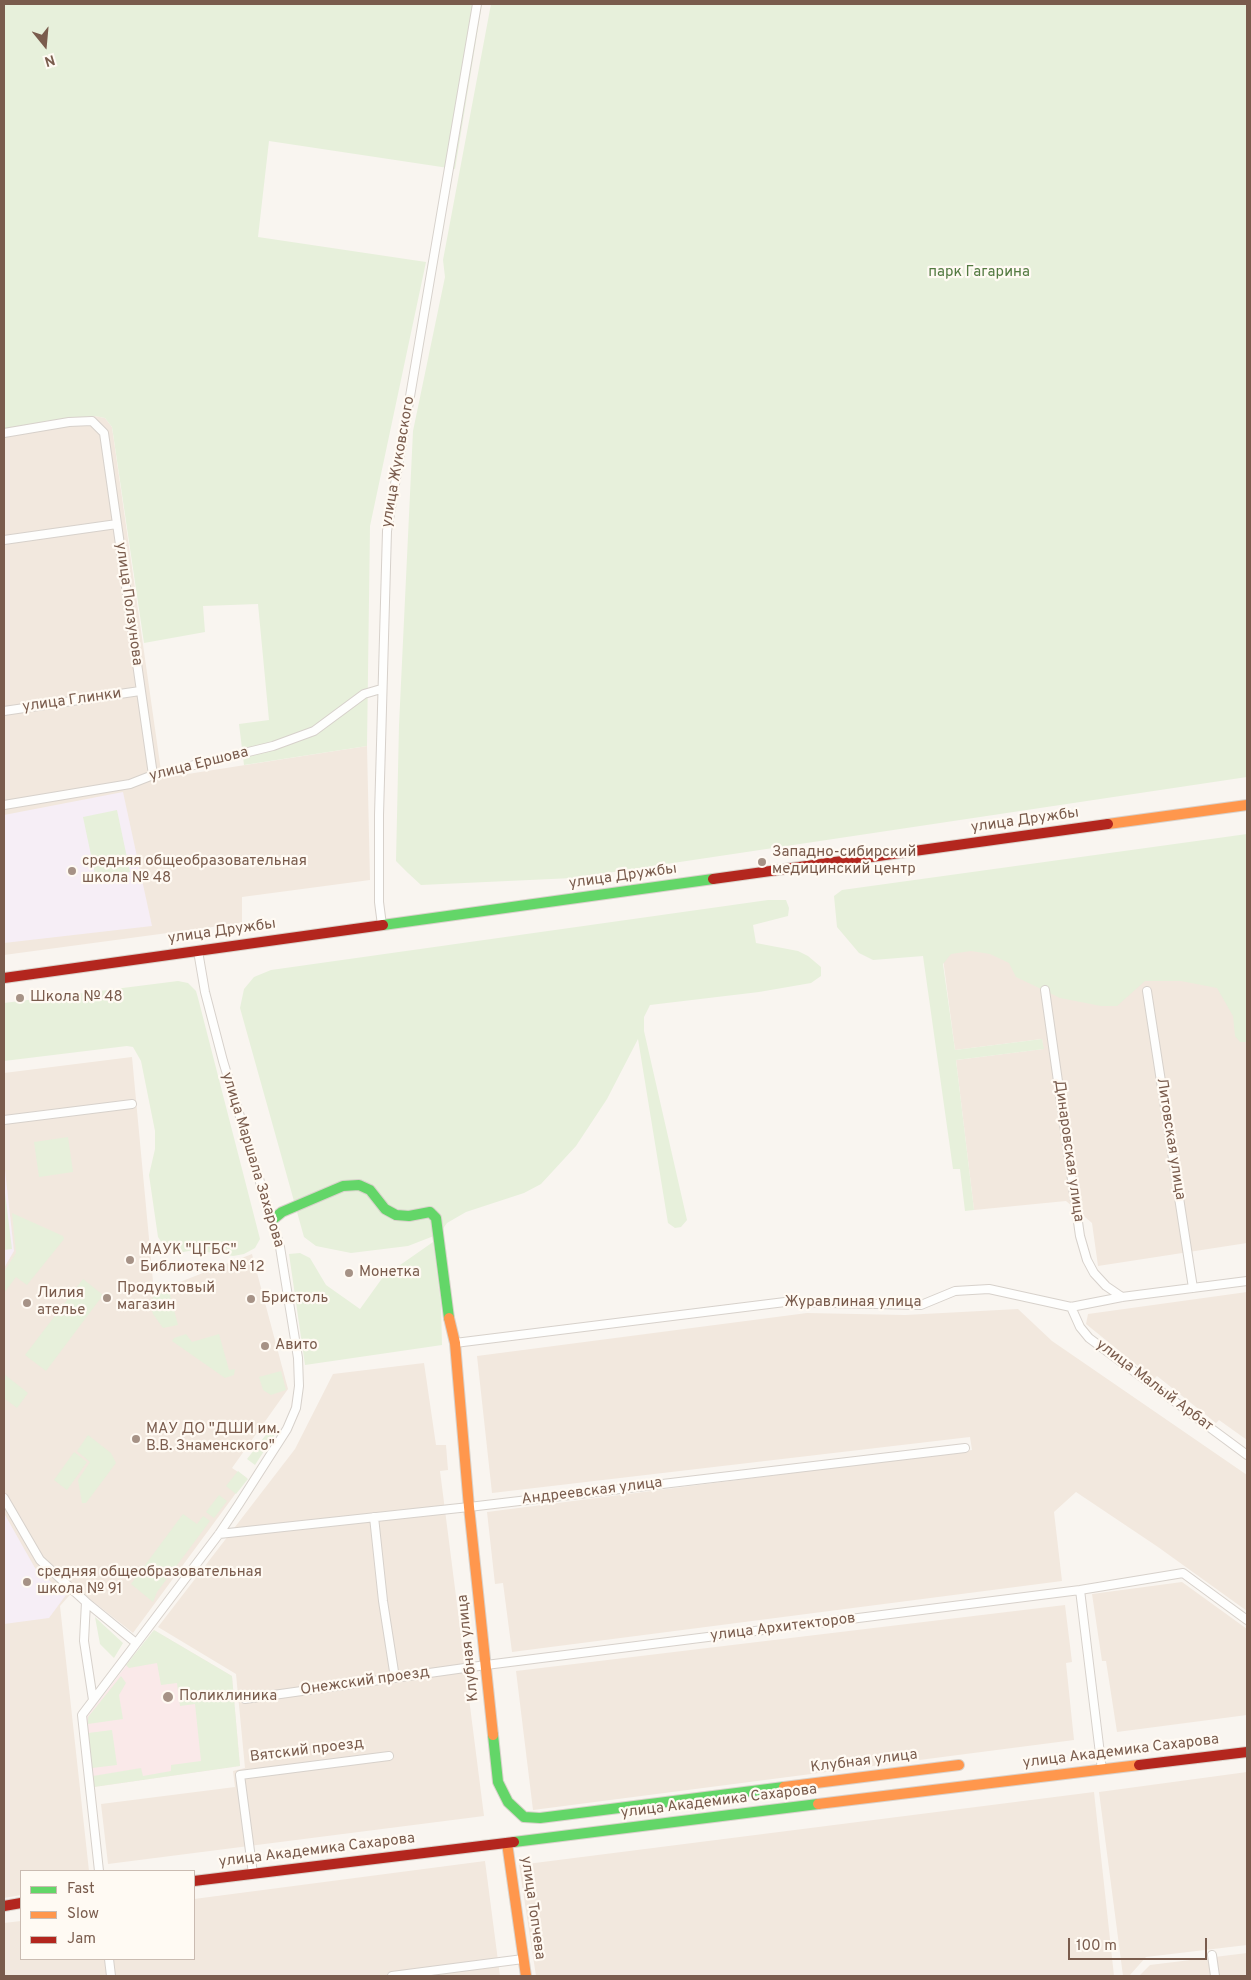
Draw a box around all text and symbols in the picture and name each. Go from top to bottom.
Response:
north arrow [20,20,70,70]
text: N [42,50,57,69]
park label: парк Гагарина [928,264,1030,282]
street label: улица Жуковского [379,395,419,529]
street label: улица Ползунова [110,541,146,667]
street label: улица Глинки [21,685,123,717]
street label: улица Ершова [148,744,250,786]
street label: улица Дружбы [970,805,1080,837]
place label: Западно-сибирский медицинский центр [772,844,916,879]
place label: средняя общеобразовательная школа № 48 [82,853,307,888]
marker: Западно-сибирский медицинский центр [756,856,768,868]
street label: улица Дружбы [568,861,678,893]
marker: средняя общеобразовательная школа № 48 [66,865,78,877]
street label: улица Дружбы [167,916,277,948]
place label: Школа № 48 [30,989,123,1007]
marker: Школа № 48 [14,992,26,1004]
street label: улица Маршала Захарова [217,1070,287,1250]
street label: Литовская улица [1151,1077,1189,1201]
street label: Динаровская улица [1049,1079,1087,1223]
place label: МАУК "ЦГБС" Библиотека № 12 [140,1242,265,1277]
marker: МАУК "ЦГБС" Библиотека № 12 [124,1254,136,1266]
place label: Монетка [359,1264,420,1282]
marker: Монетка [343,1267,355,1279]
place label: Продуктовый магазин [117,1280,215,1315]
place label: Лилия ателье [37,1285,85,1320]
place label: Бристоль [261,1290,328,1308]
marker: Продуктовый магазин [101,1292,113,1304]
marker: Бристоль [245,1293,257,1305]
street label: Журавлиная улица [785,1294,921,1312]
marker: Лилия ателье [21,1297,33,1309]
street label: улица Малый Арбат [1092,1336,1216,1436]
place label: Авито [275,1337,318,1355]
marker: Авито [259,1340,271,1352]
place label: МАУ ДО "ДШИ им. В.В. Знаменского" [146,1421,280,1456]
marker: МАУ ДО "ДШИ им. В.В. Знаменского" [130,1433,142,1445]
street label: Андреевская улица [521,1474,663,1510]
place label: средняя общеобразовательная школа № 91 [37,1564,262,1599]
marker: средняя общеобразовательная школа № 91 [21,1576,33,1588]
street label: Клубная улица [454,1594,484,1702]
street label: улица Архитекторов [709,1610,857,1646]
street label: Онежский проезд [299,1664,431,1700]
place label: Поликлиника [179,1688,277,1706]
marker: Поликлиника [161,1690,175,1704]
street label: улица Академика Сахарова [1022,1731,1220,1773]
street label: Вятский проезд [249,1735,365,1767]
street label: Клубная улица [809,1747,919,1777]
street label: улица Академика Сахарова [620,1781,818,1823]
street label: улица Академика Сахарова [218,1830,416,1872]
street label: улица Топчева [516,1855,548,1961]
legend [20,1870,195,1960]
text: Fast [67,1880,95,1899]
text: Slow [67,1905,99,1924]
scale bar [1071,1928,1210,1960]
text: Jam [67,1930,96,1949]
text: 100 m [1076,1937,1117,1956]

